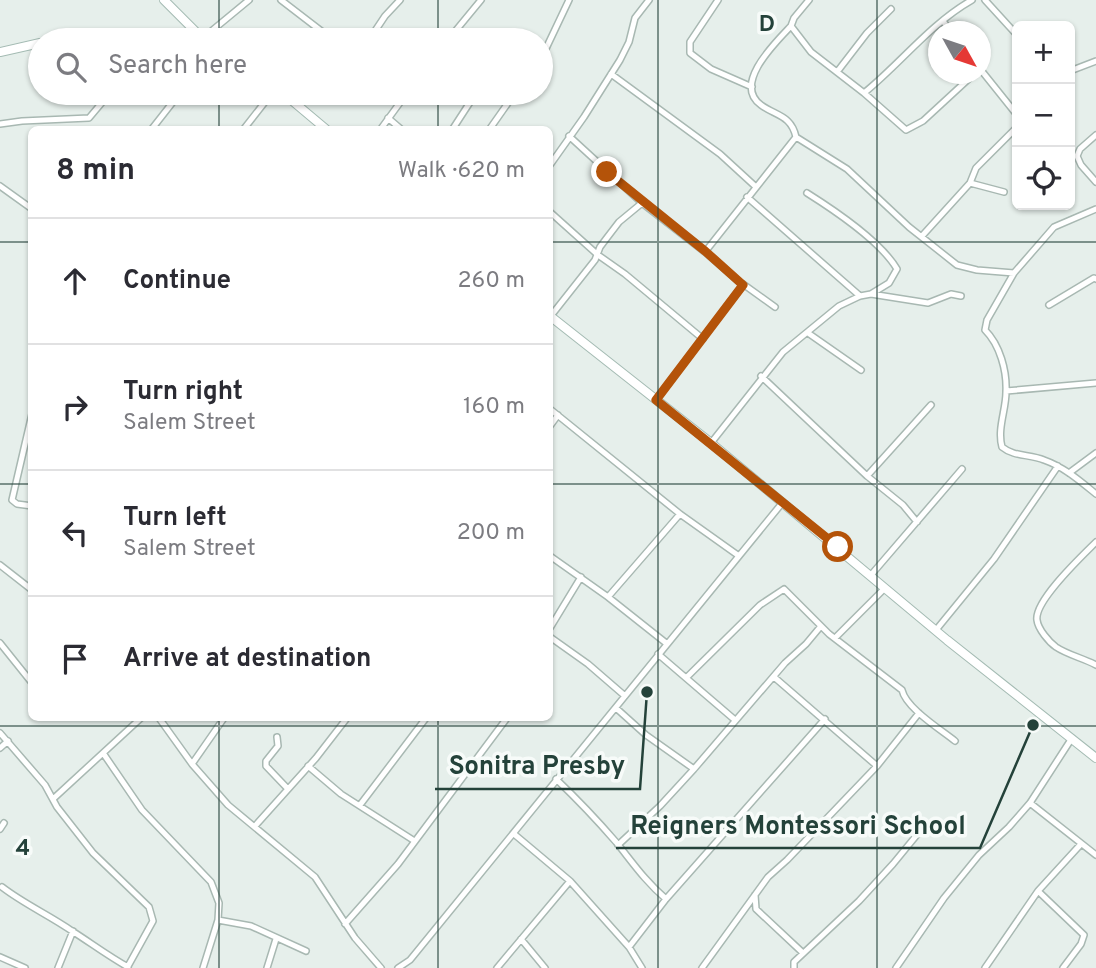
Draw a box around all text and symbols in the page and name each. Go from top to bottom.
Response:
text: D [759,11,775,40]
north arrow [928,21,991,84]
map controls [1012,21,1075,210]
button: + [1012,21,1075,84]
search box [28,28,553,105]
icon: search [52,48,90,86]
text: Search here [108,50,247,83]
button: − [1012,84,1075,147]
button: locate [1012,147,1075,210]
text: 8 min [56,153,135,190]
route end [591,156,622,187]
text: Walk · 620 m [398,157,525,186]
icon: ahead [56,262,94,300]
text: Continue [123,265,231,298]
text: 260 m [458,267,525,296]
text: Turn right [123,376,243,409]
icon: right [56,388,94,426]
text: 160 m [463,393,525,422]
text: Salem Street [123,409,256,438]
text: Turn left [123,502,227,535]
icon: left [56,514,94,552]
text: 200 m [457,519,525,548]
route start [822,531,853,562]
text: Salem Street [123,535,256,564]
icon: arrive [56,640,94,678]
text: Arrive at destination [123,643,371,676]
callout: Sonitra Presby [435,742,640,789]
text: Sonitra Presby [449,751,626,784]
callout: Reigners Montessori School [616,801,980,848]
text: Reigners Montessori School [630,811,966,844]
text: 4 [16,835,30,864]

